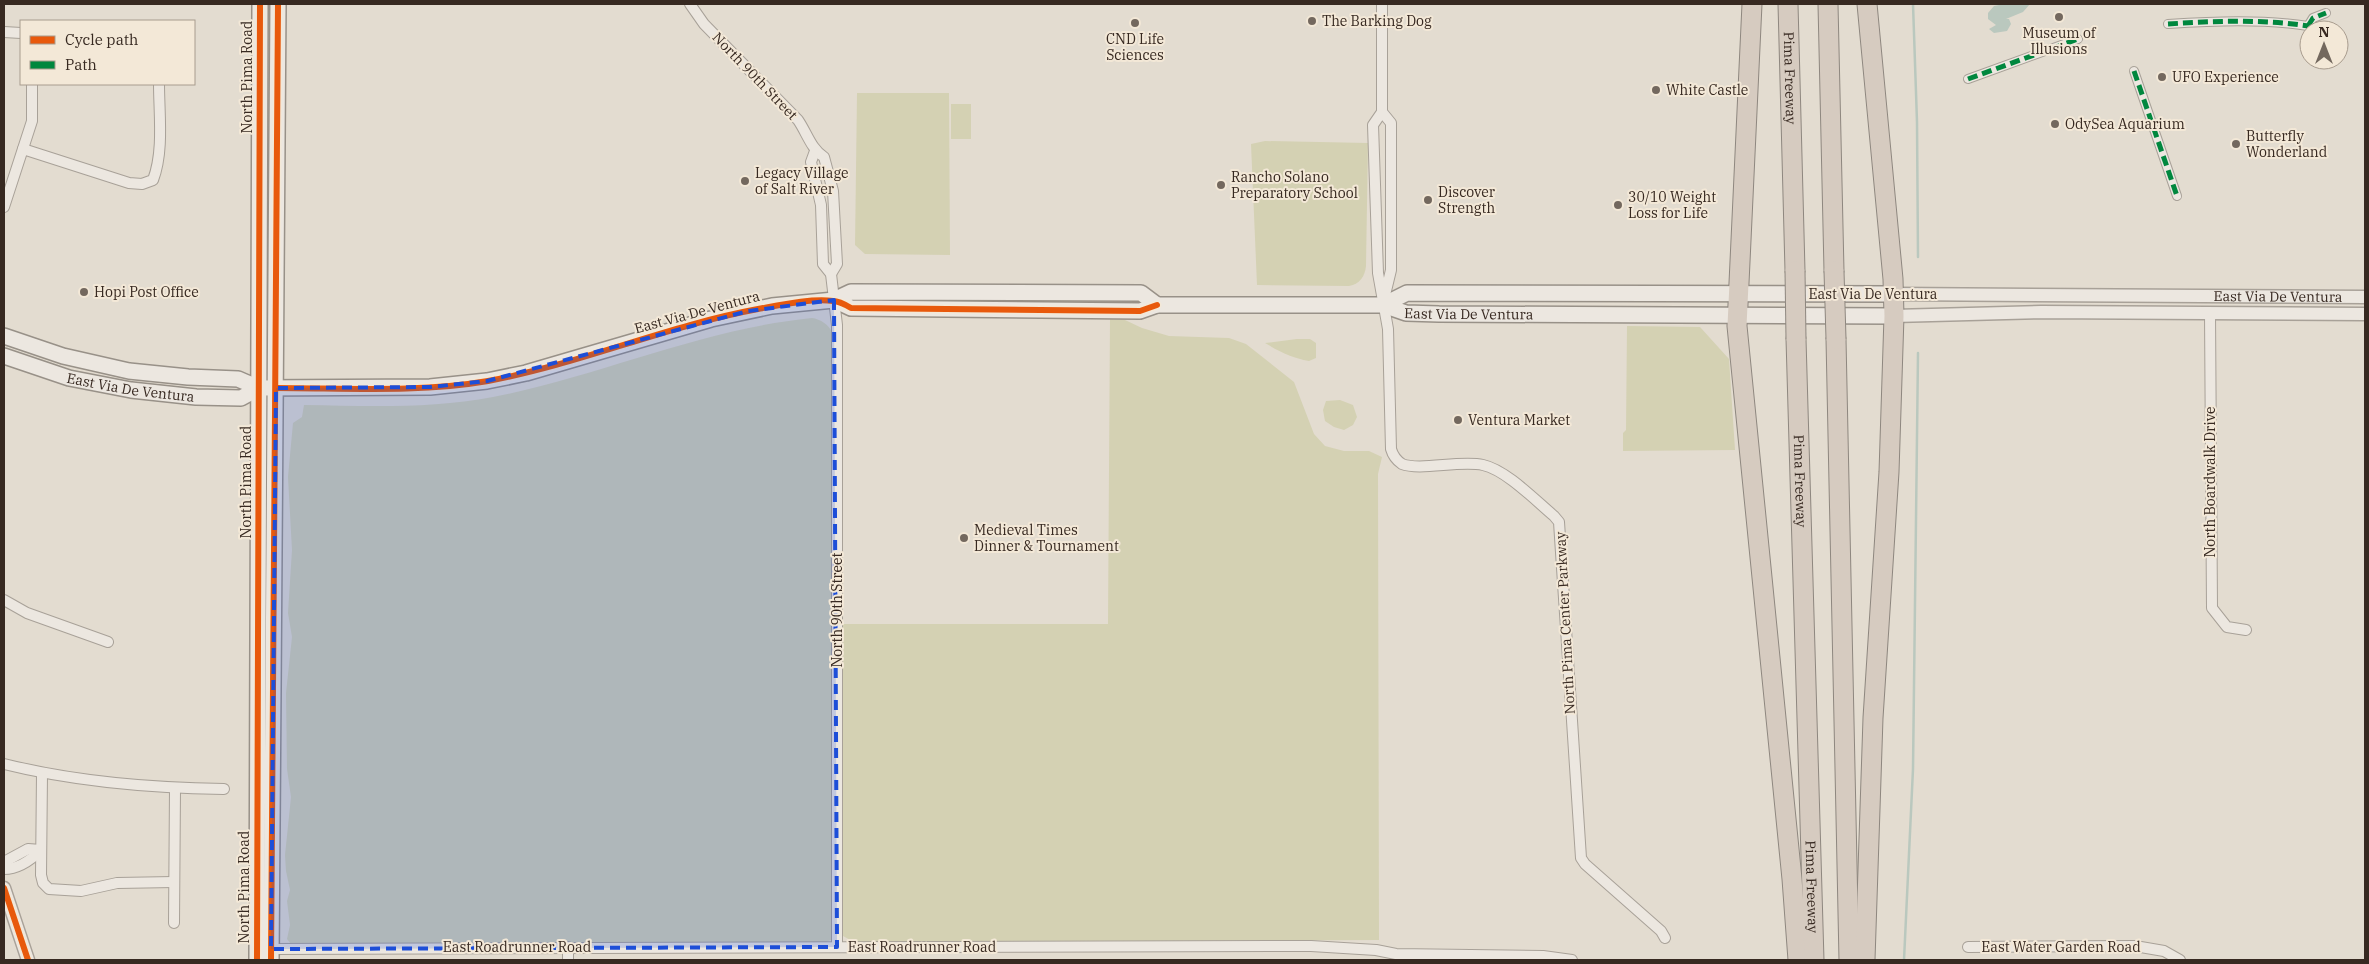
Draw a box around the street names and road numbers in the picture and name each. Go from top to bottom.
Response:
street label: North Pima Road [238,20,256,133]
street label: North 90th Street [709,28,801,124]
street label: Pima Freeway [1780,31,1800,125]
street label: East Via De Ventura [1809,285,1938,303]
street label: East Via De Ventura [632,287,762,337]
street label: East Via De Ventura [2213,287,2343,306]
street label: East Via De Ventura [1404,304,1534,323]
street label: East Via De Ventura [65,369,196,406]
street label: North Boardwalk Drive [2201,406,2219,558]
street label: North Pima Road [237,425,255,538]
street label: Pima Freeway [1790,434,1810,528]
street label: North Pima Center Parkway [1551,531,1579,715]
street label: North 90th Street [828,552,846,668]
street label: North Pima Road [235,830,253,943]
street label: Pima Freeway [1802,840,1822,934]
street label: East Roadrunner Road [443,938,592,956]
street label: East Roadrunner Road [848,938,997,956]
street label: East Water Garden Road [1981,938,2141,956]

